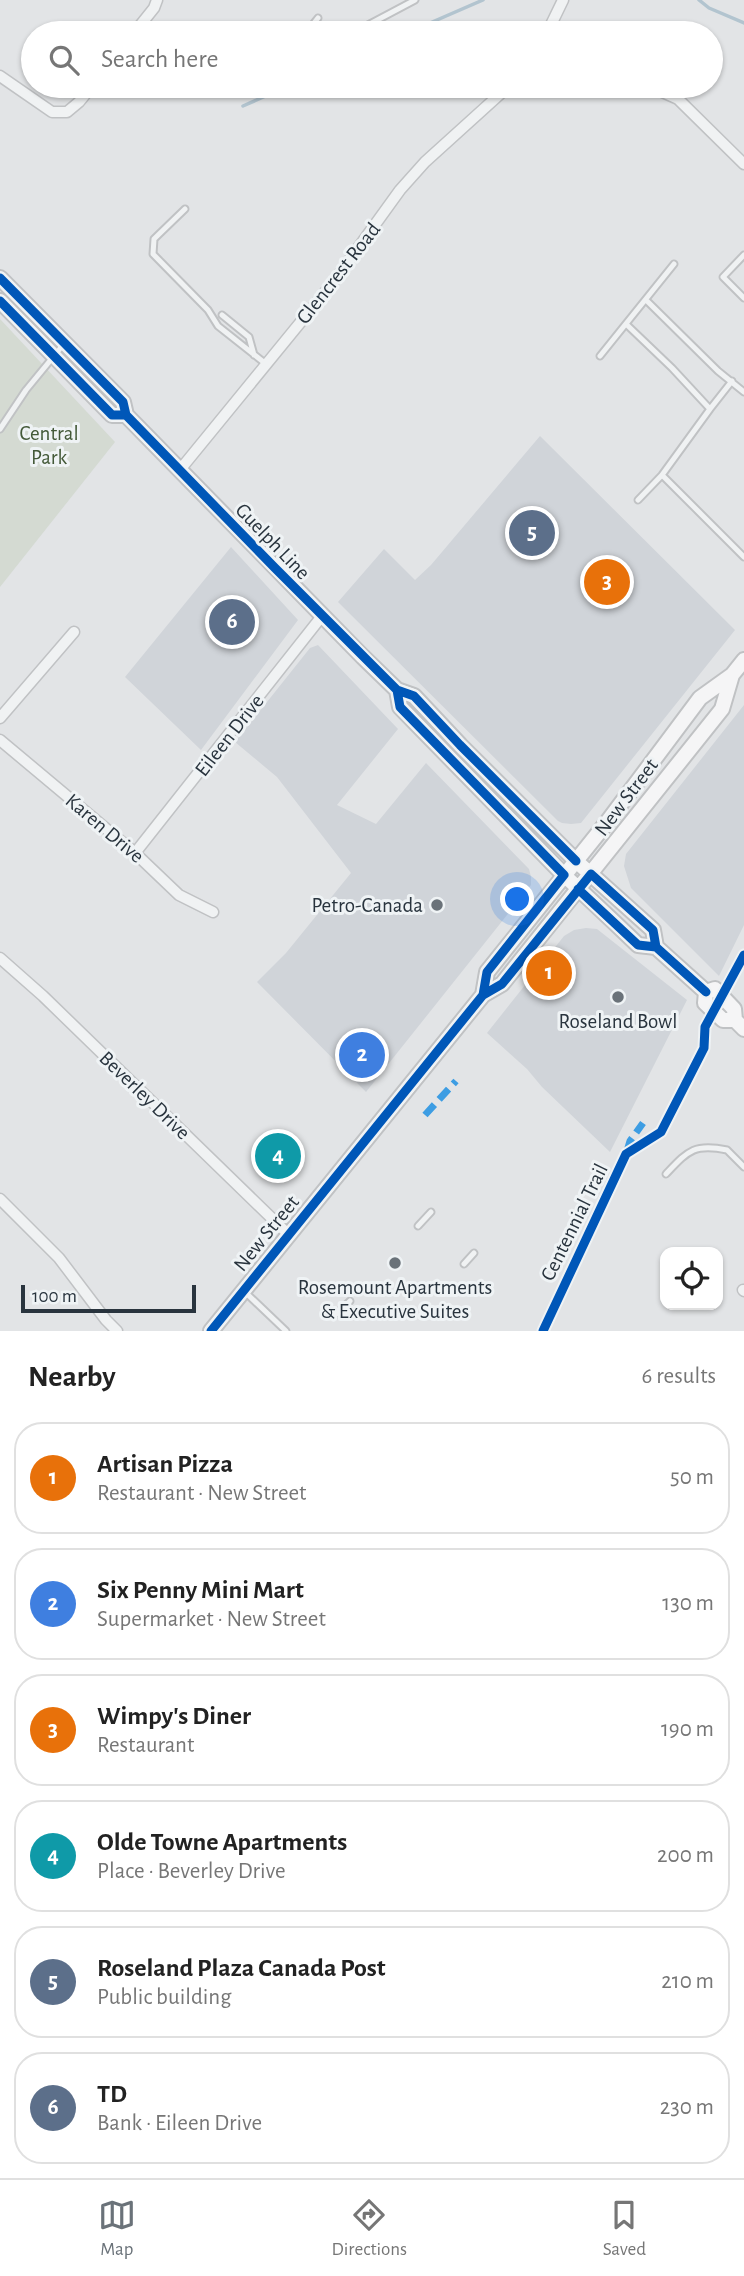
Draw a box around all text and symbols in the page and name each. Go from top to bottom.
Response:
search box [21,21,723,98]
icon: search [45,41,83,79]
text: Search here [101,46,219,72]
street label: Glencrest Road [293,219,384,328]
park label: Central Park [19,423,79,468]
street label: Guelph Line [231,499,314,584]
pin: 5 [509,507,555,559]
pin: 3 [584,556,630,608]
pin: 6 [209,596,255,648]
street label: Eileen Drive [191,690,268,780]
street label: New Street [591,755,662,840]
street label: Karen Drive [61,790,148,867]
your location [500,882,534,916]
place label: Petro-Canada [312,895,423,916]
marker: Petro-Canada [429,897,445,913]
pin: 1 [526,947,572,999]
marker: Roseland Bowl [610,989,626,1005]
place label: Roseland Bowl [559,1011,677,1032]
pin: 2 [339,1029,385,1081]
street label: Beverley Drive [95,1047,194,1143]
pin: 4 [255,1130,301,1182]
street label: Centennial Trail [537,1160,612,1284]
street label: New Street [230,1191,303,1275]
map controls [660,1247,723,1310]
button: locate [660,1247,723,1310]
marker: Rosemount Apartments & Executive Suites [387,1255,403,1271]
place label: Rosemount Apartments & Executive Suites [298,1277,492,1322]
scale bar [21,1282,196,1314]
text: 100 m [32,1287,77,1306]
text: Nearby [28,1362,116,1392]
text: 6 results [642,1365,716,1388]
text: Artisan Pizza [97,1451,233,1477]
text: 1 [49,1466,57,1489]
text: 50 m [670,1466,714,1489]
text: Restaurant · New Street [97,1482,306,1505]
text: Six Penny Mini Mart [97,1577,304,1603]
text: 2 [48,1592,58,1615]
text: 130 m [662,1592,714,1615]
text: Supermarket · New Street [97,1608,326,1631]
text: Wimpy's Diner [97,1703,251,1729]
text: 3 [48,1718,58,1741]
text: 190 m [661,1718,714,1741]
text: Restaurant [97,1734,194,1757]
text: Olde Towne Apartments [97,1829,347,1855]
text: 4 [47,1844,59,1867]
text: 200 m [657,1844,714,1867]
text: Place · Beverley Drive [97,1860,286,1883]
text: Roseland Plaza Canada Post [97,1955,386,1981]
text: 5 [48,1970,58,1993]
text: 210 m [661,1970,714,1993]
text: Public building [97,1986,231,2009]
text: TD [97,2081,127,2107]
text: 6 [47,2096,59,2119]
text: 230 m [660,2096,714,2119]
text: Bank · Eileen Drive [97,2112,262,2135]
tab: Map [98,2196,136,2261]
tab: Directions [331,2196,407,2261]
tab: Saved [603,2196,646,2261]

